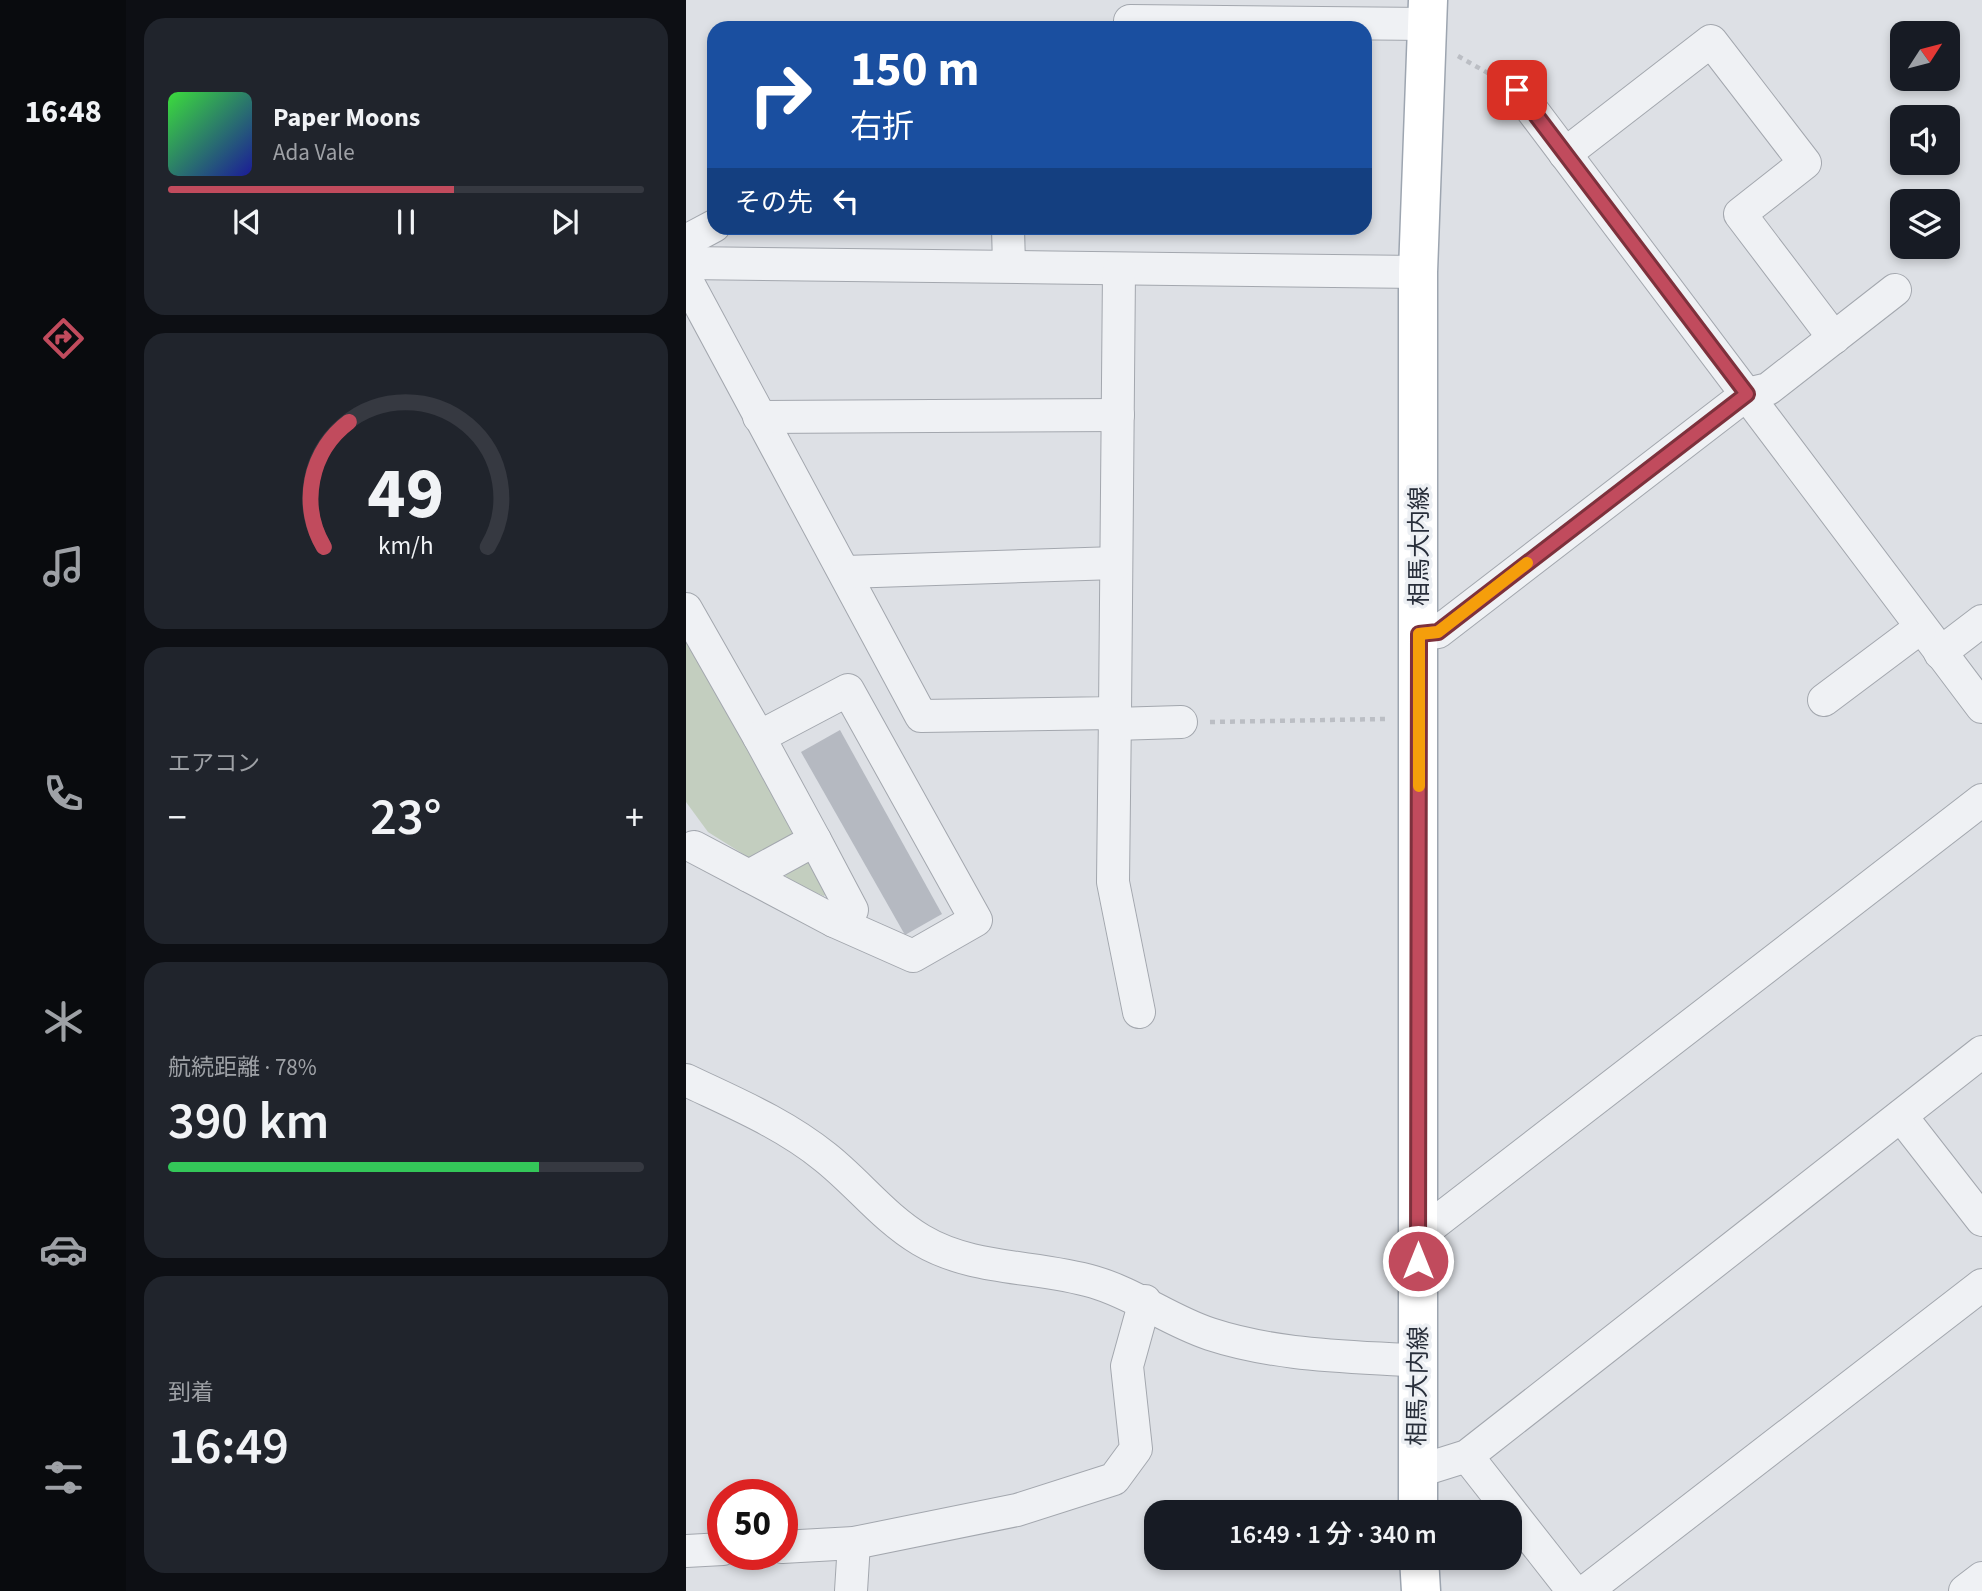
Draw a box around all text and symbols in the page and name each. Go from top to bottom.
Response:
north arrow [1890,21,1960,91]
map controls [1890,21,1960,259]
text: 150 m [850,35,979,105]
icon: right [735,49,826,140]
pin [1487,60,1547,120]
icon: arrive [1498,71,1536,109]
text: 16:48 [24,89,102,135]
text: Paper Moons [273,99,420,136]
text: 右折 [850,104,914,150]
button: sound [1890,105,1960,175]
text: Ada Vale [273,136,355,169]
icon: left [827,182,865,220]
text: その先 [735,184,813,221]
button: layers [1890,189,1960,259]
icon: previous [228,203,266,241]
icon: pause [387,203,425,241]
icon: next [546,203,584,241]
icon: directions [39,314,88,363]
text: 49 [368,442,444,546]
street label: 相馬大内線 [1402,486,1437,606]
text: km/h [378,528,434,564]
icon: music [39,542,88,591]
text: エアコン [168,747,260,780]
icon: phone [39,769,88,818]
text: 23° [370,781,442,855]
text: − [168,791,187,845]
text: + [625,791,644,845]
icon: climate [39,997,88,1046]
text: 航続距離 · 78% [168,1051,317,1084]
text: 390 km [168,1085,329,1159]
position arrow [1381,1224,1455,1298]
icon: car [39,1225,88,1274]
street label: 相馬大内線 [1399,1326,1437,1446]
text: 到着 [168,1376,214,1409]
text: 16:49 [168,1410,289,1484]
icon: filters [39,1453,88,1502]
speed limit sign: 50 [707,1479,798,1570]
text: 16:49 · 1 分 · 340 m [1229,1516,1437,1553]

